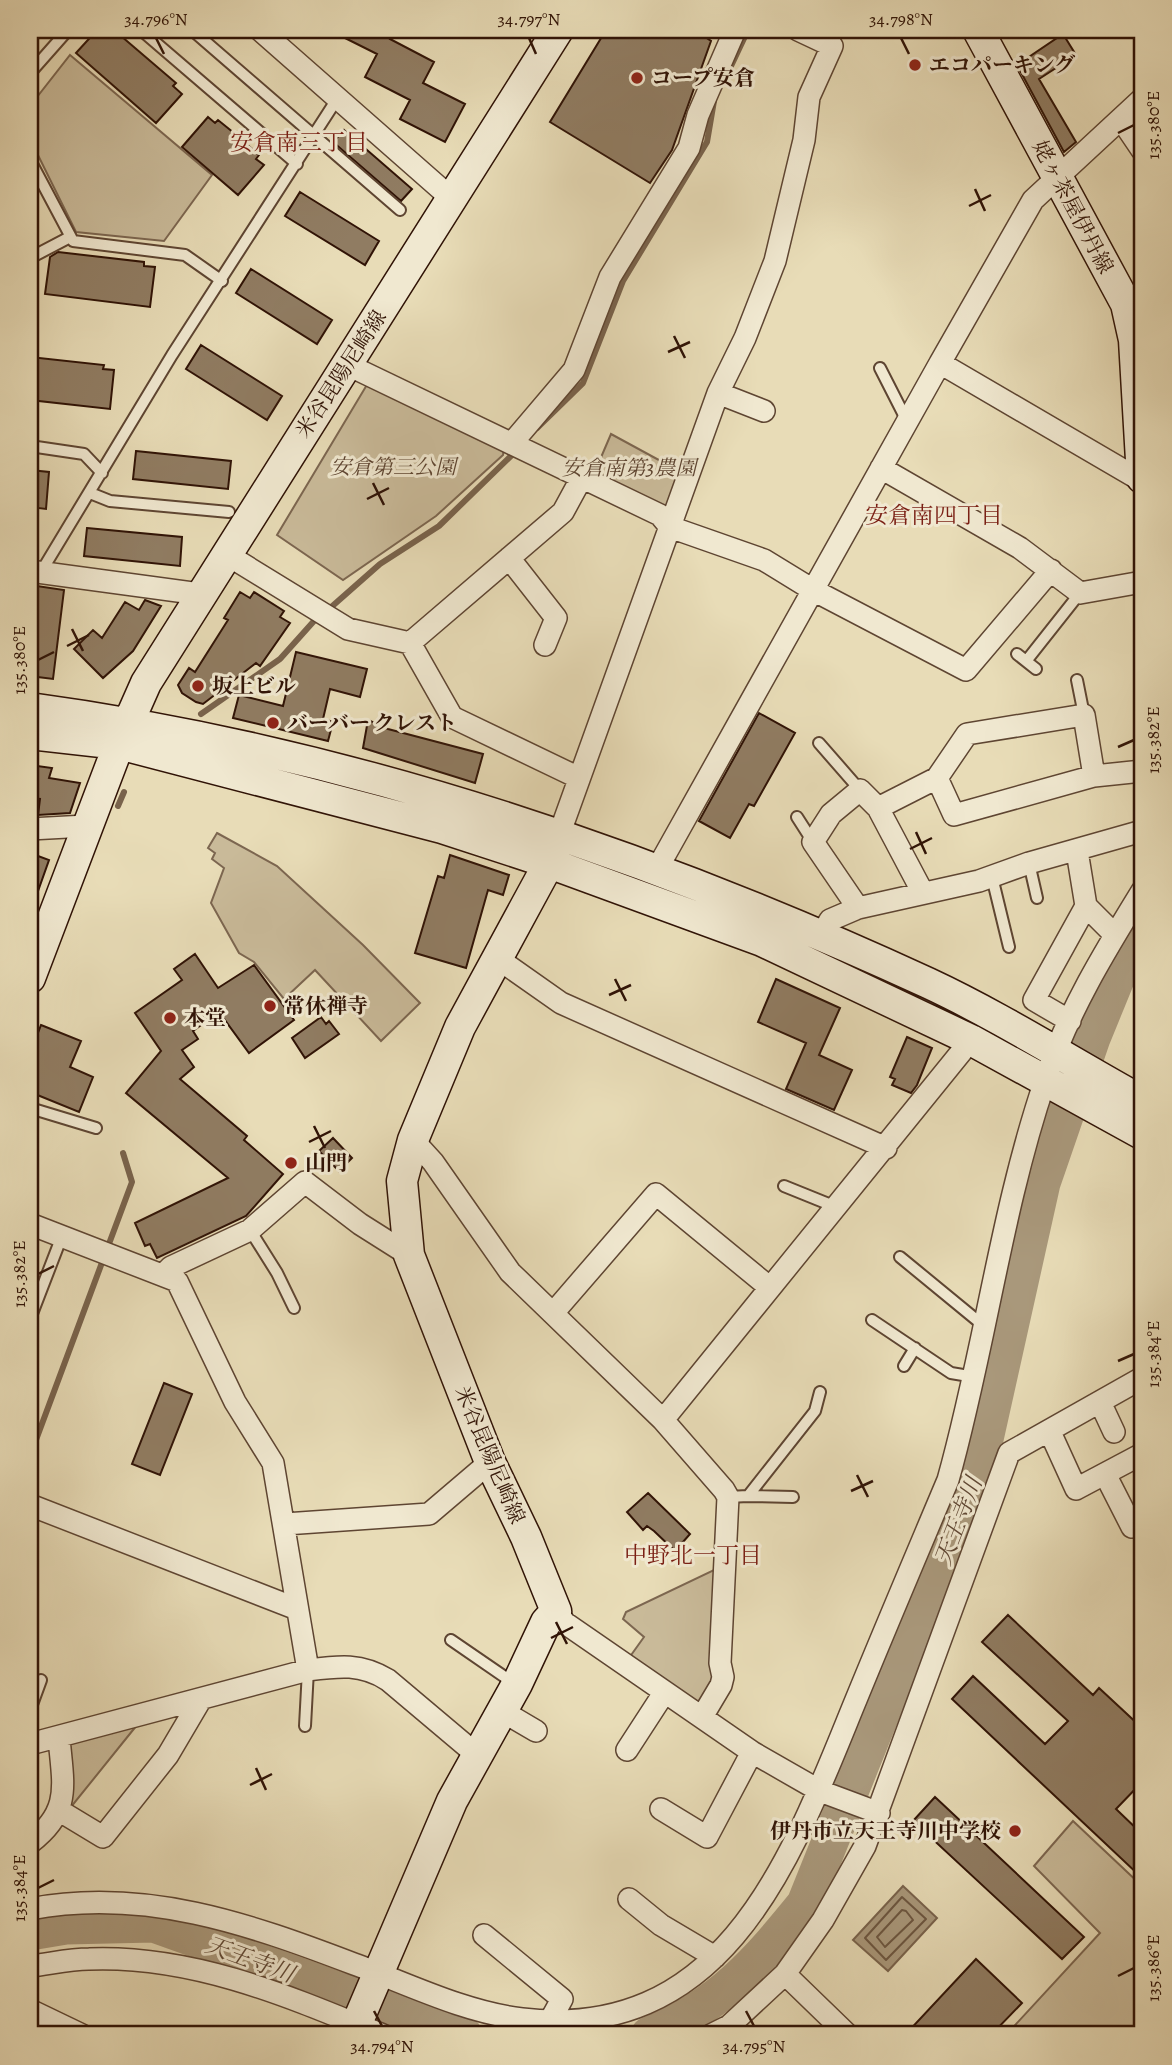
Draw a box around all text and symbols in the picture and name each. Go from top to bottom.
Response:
text: 34.796°N [124,7,188,31]
text: 34.797°N [498,7,560,31]
text: 34.798°N [869,7,933,31]
place label: エコパーキング [929,51,1075,79]
marker: エコパーキング [907,57,923,73]
place label: コープ安倉 [651,64,755,92]
marker: コープ安倉 [629,70,645,86]
text: 135.380°E [1141,91,1165,159]
district label: 安倉南三丁目 [230,127,368,158]
street label: 姥ヶ茶屋伊丹線 [1026,136,1120,278]
street label: 米谷昆陽尼崎線 [289,305,393,443]
park label: 安倉第三公園 [330,453,459,481]
park label: 安倉南第3農園 [562,454,699,482]
district label: 安倉南四丁目 [865,500,1003,531]
text: 135.380°E [7,626,31,694]
place label: 坂上ビル [212,672,296,700]
marker: 坂上ビル [190,678,206,694]
text: 135.382°E [1141,706,1165,774]
place label: バーバー クレスト [287,709,457,737]
marker: バーバー クレスト [265,715,281,731]
place label: 常休禅寺 [284,992,368,1020]
marker: 常休禅寺 [262,998,278,1014]
place label: 本堂 [184,1004,226,1032]
marker: 本堂 [162,1010,178,1026]
place label: 山門 [305,1149,347,1177]
marker: 山門 [283,1155,299,1171]
text: 135.382°E [7,1240,31,1308]
text: 135.384°E [1141,1320,1165,1388]
street label: 米谷昆陽尼崎線 [448,1382,532,1528]
water label: 天王寺川 [928,1470,990,1570]
district label: 中野北一丁目 [624,1540,762,1571]
place label: 伊丹市立天王寺川中学校 [770,1817,1001,1845]
marker: 伊丹市立天王寺川中学校 [1007,1823,1023,1839]
text: 135.384°E [7,1854,31,1922]
water label: 天王寺川 [201,1929,301,1991]
text: 135.386°E [1141,1934,1165,2002]
text: 34.794°N [350,2034,414,2058]
text: 34.795°N [723,2034,786,2058]

